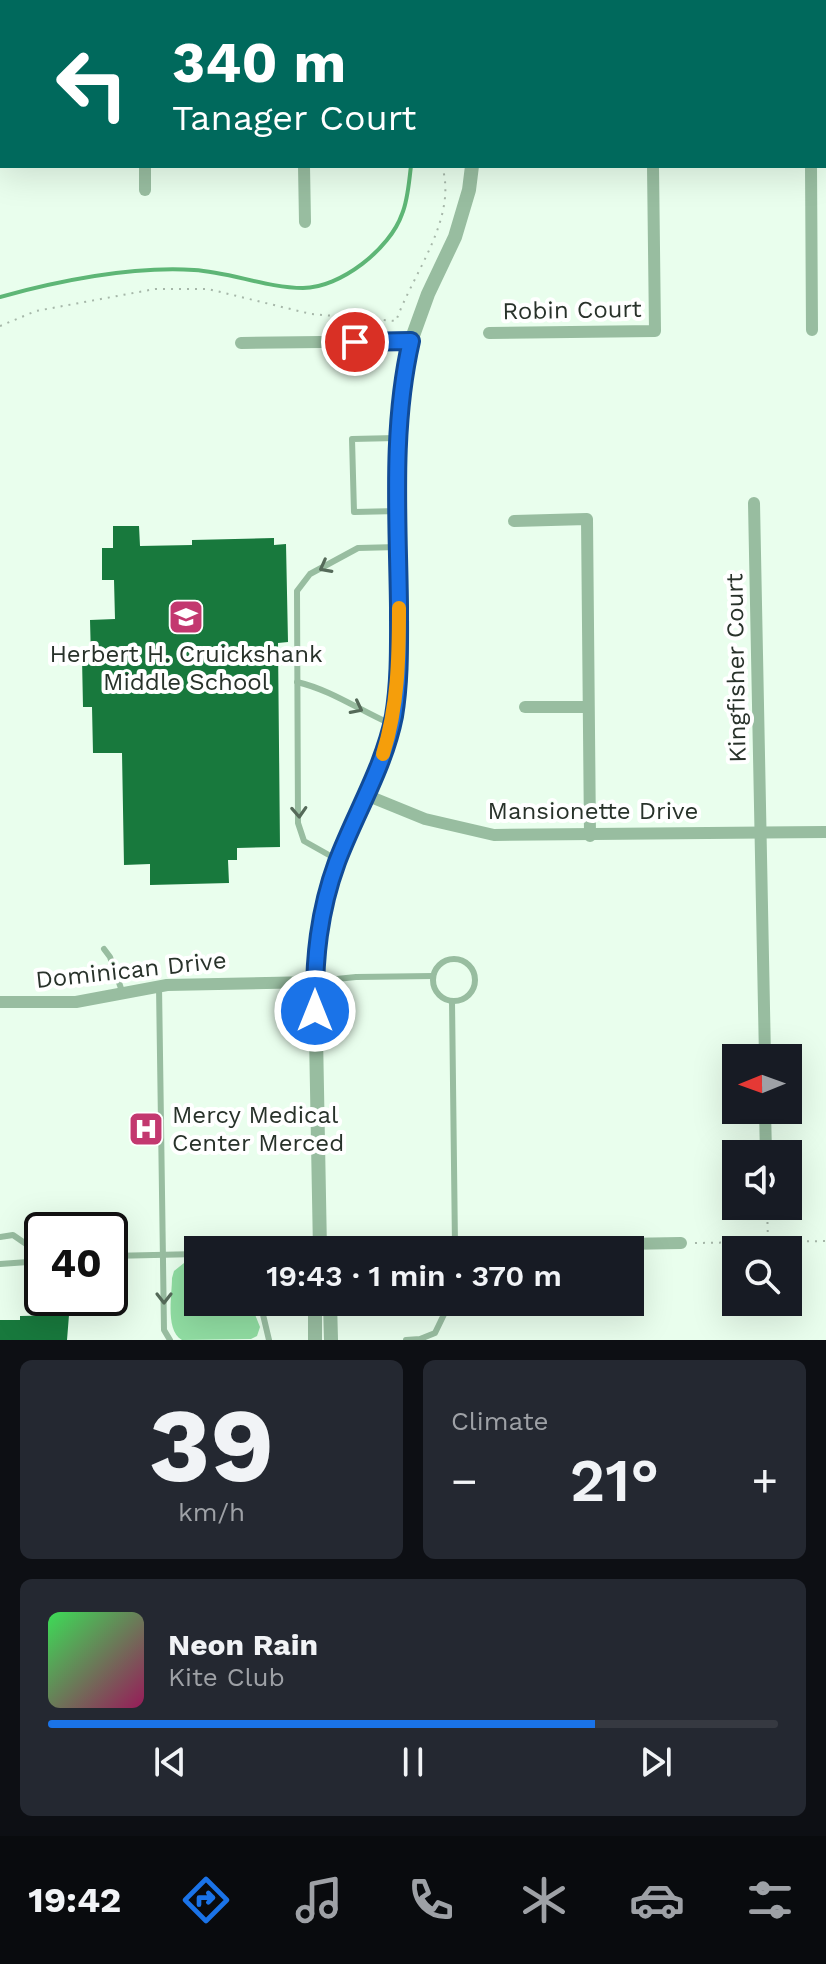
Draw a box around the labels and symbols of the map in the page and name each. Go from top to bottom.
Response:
street label: Robin Court [502,295,642,325]
pin [321,308,389,376]
one-way arrow [319,557,333,572]
street label: Kingfisher Court [720,573,752,763]
school or university icon: Herbert H. Cruickshank Middle School [167,598,205,636]
place label: Herbert H. Cruickshank Middle School [49,640,323,696]
one-way arrow [349,699,364,714]
street label: Mansionette Drive [488,797,698,825]
one-way arrow [290,807,307,819]
street label: Dominican Drive [34,946,228,994]
position arrow [273,969,357,1053]
north arrow [722,1044,802,1124]
place label: Mercy Medical Center Merced [172,1101,344,1157]
hospital icon: Mercy Medical Center Merced [127,1110,165,1148]
speed limit sign: 40 [24,1212,128,1316]
one-way arrow [155,1292,173,1305]

